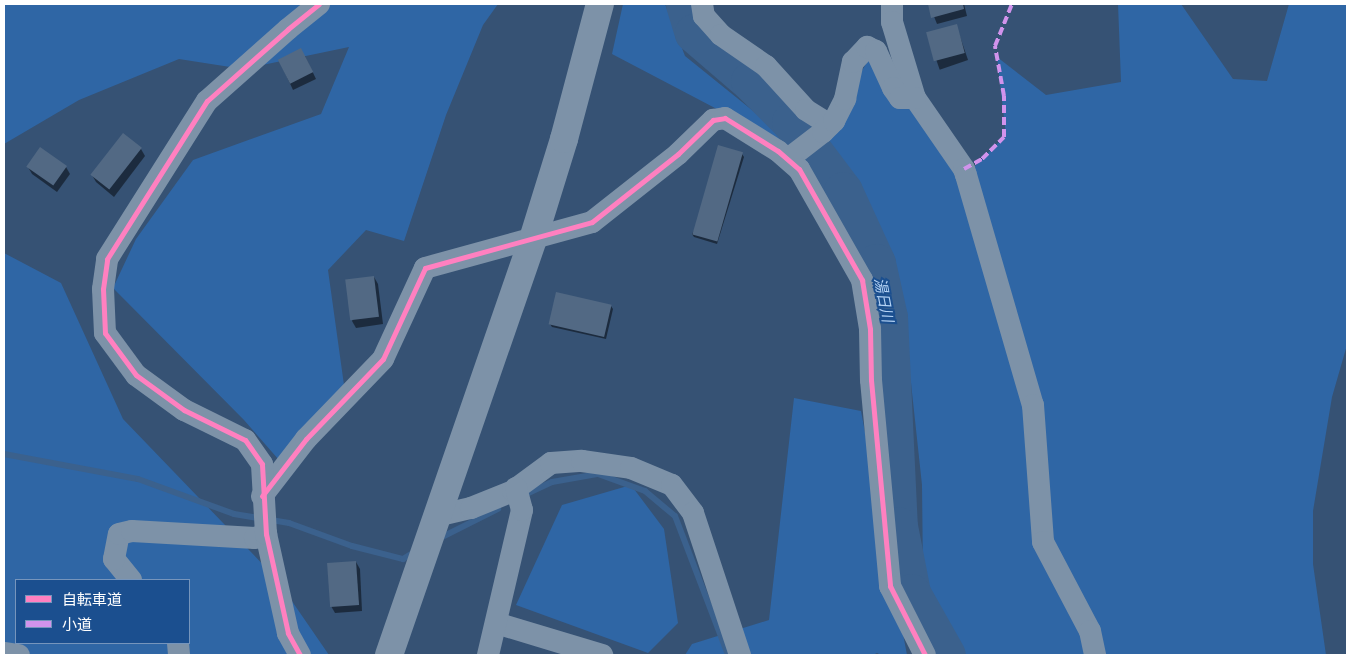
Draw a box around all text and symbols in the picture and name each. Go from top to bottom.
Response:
water label: 湯日川 [870,276,896,324]
legend [15,579,190,644]
text: 自転車道 [62,591,122,609]
text: 小道 [62,616,92,634]

